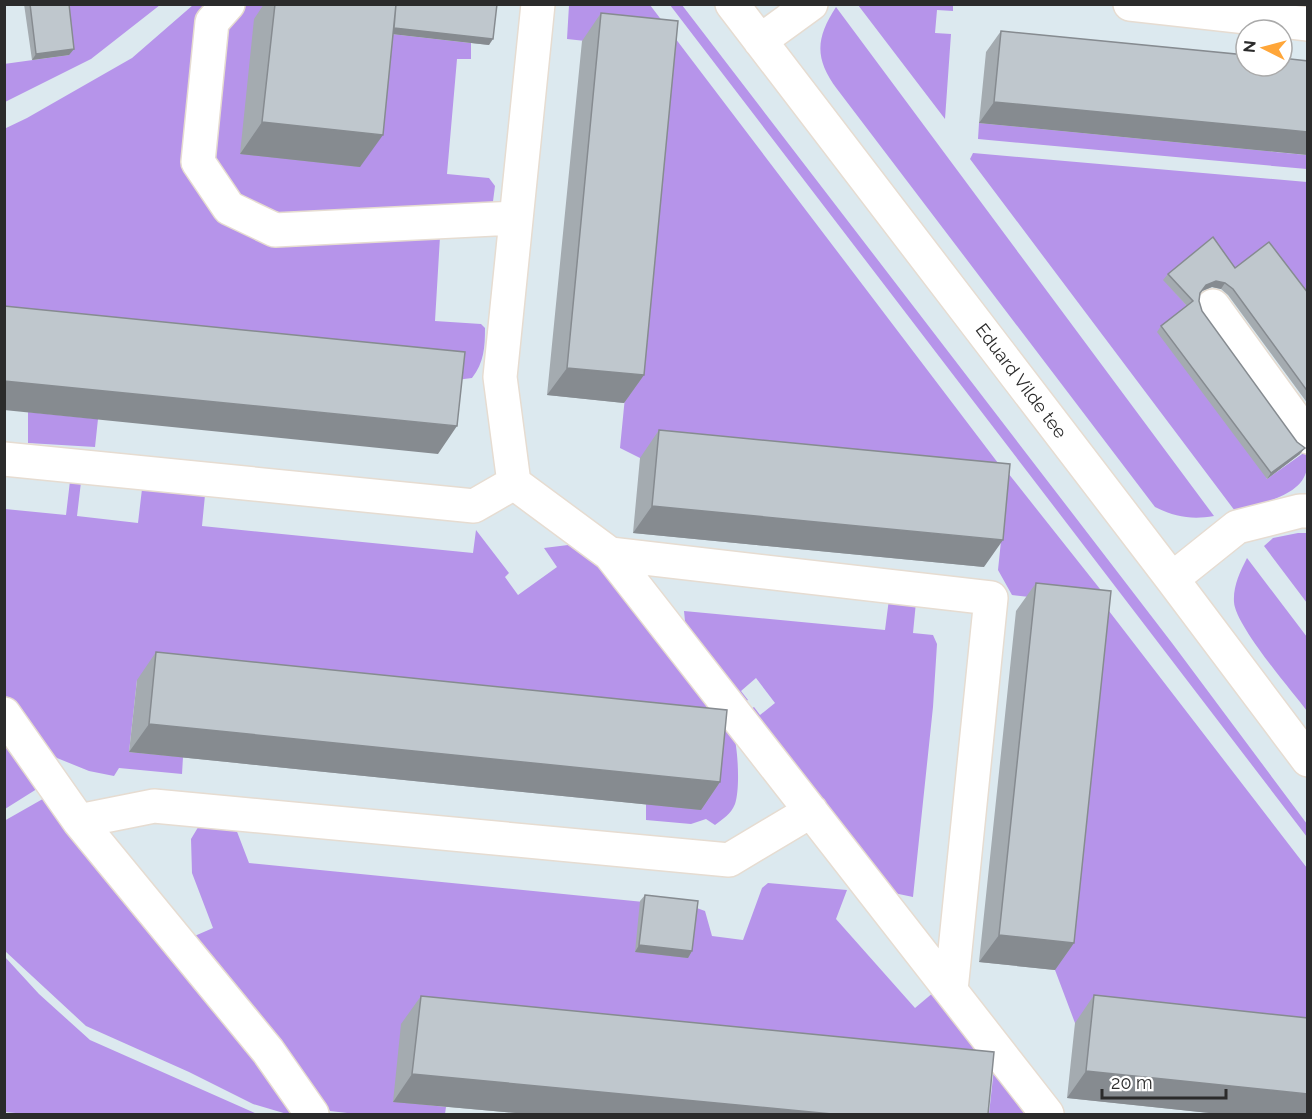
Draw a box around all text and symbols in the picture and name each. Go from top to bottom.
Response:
north arrow [1234,18,1294,78]
text: N [1239,39,1260,54]
street label: Eduard Vilde tee [971,319,1072,442]
scale bar [1102,1062,1226,1100]
text: 20 m [1111,1072,1153,1093]

